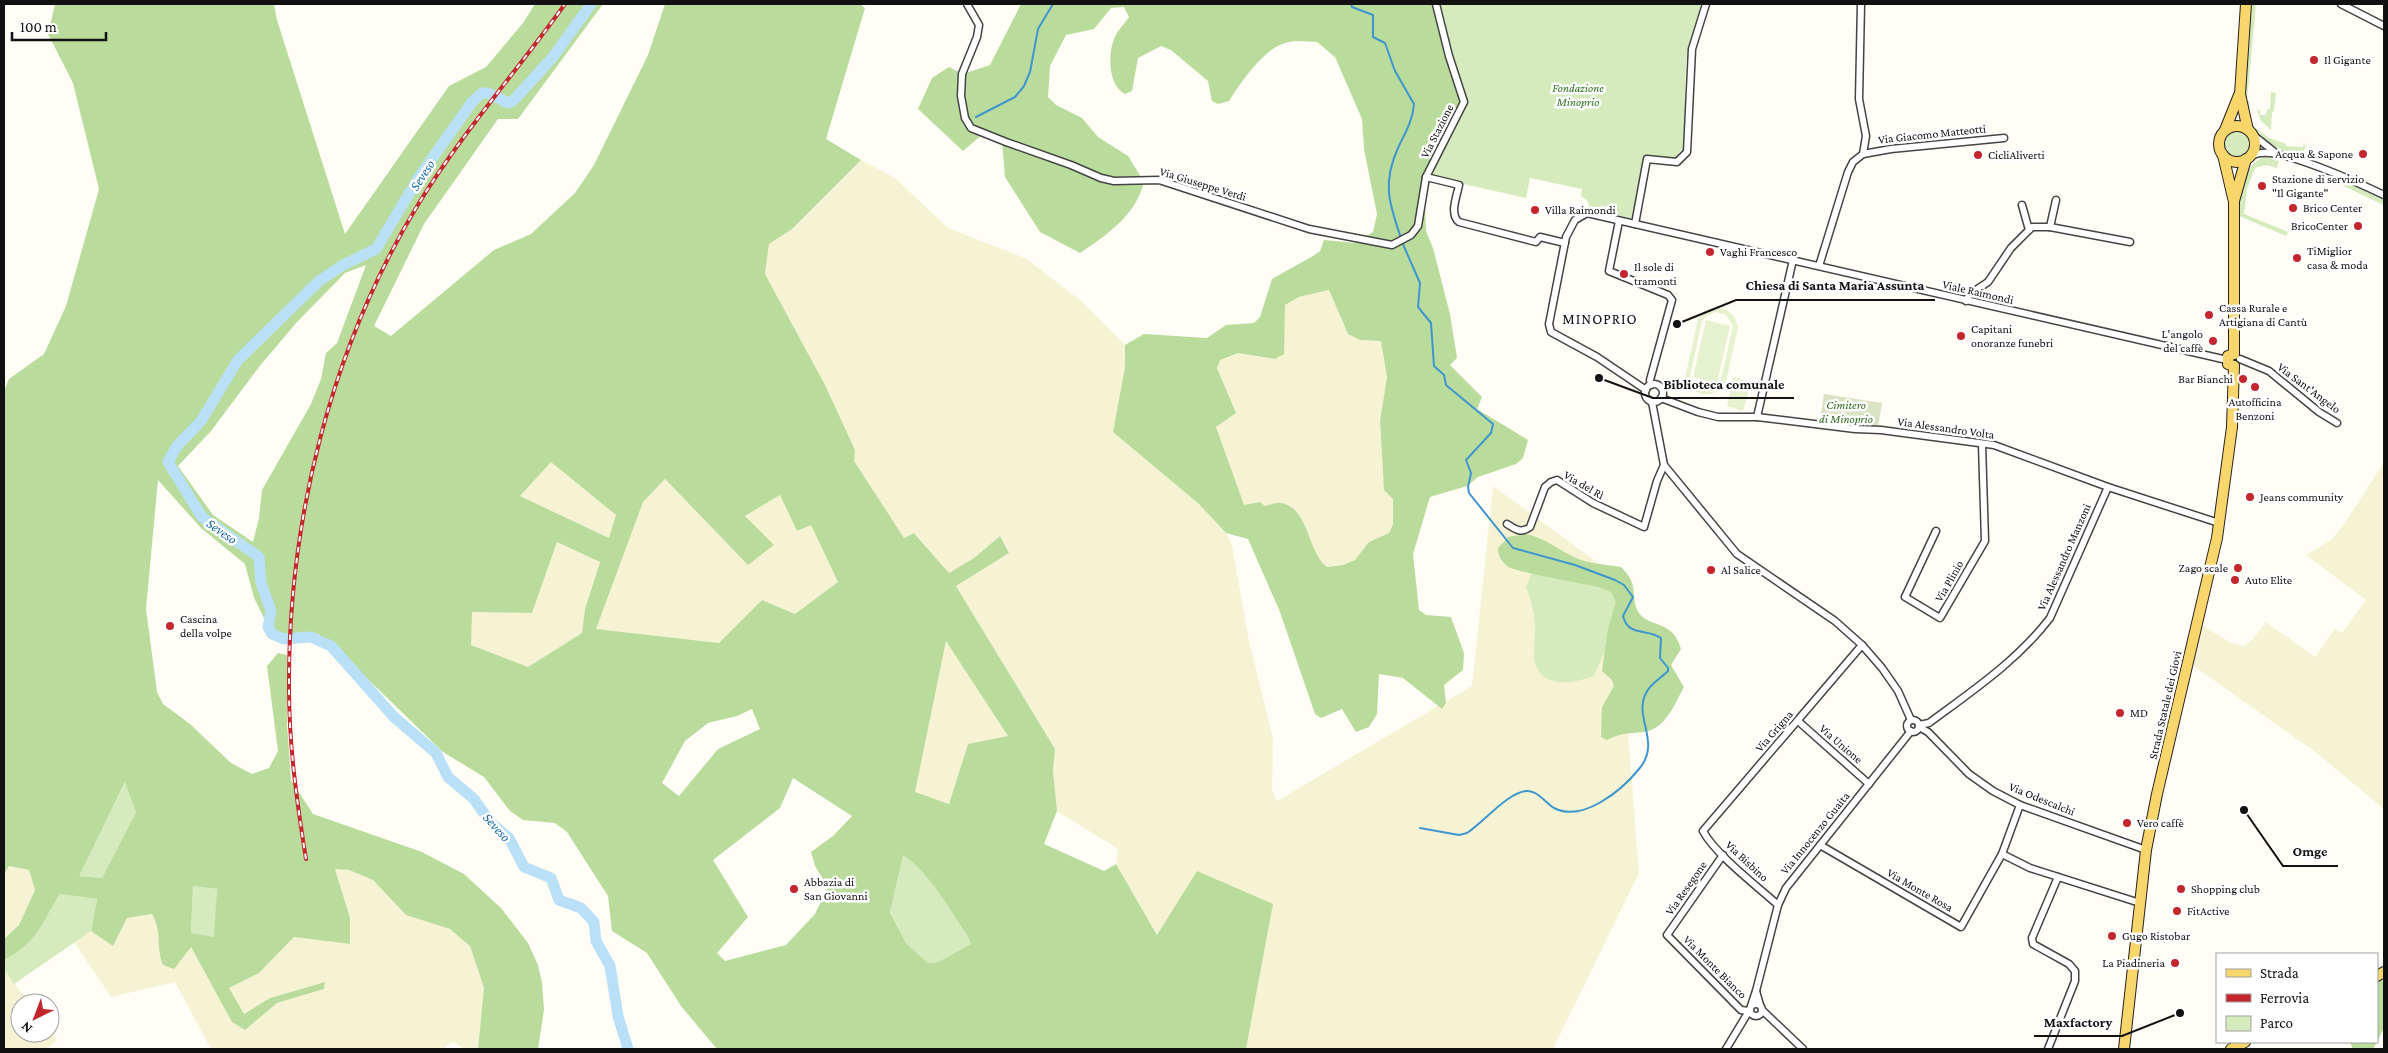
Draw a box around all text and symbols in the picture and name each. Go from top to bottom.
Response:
scale bar [12,10,106,42]
text: 100 m [20,19,57,35]
place label: Il Gigante [2324,53,2371,67]
marker: Il Gigante [2308,54,2320,66]
park label: Fondazione Minoprio [1552,81,1604,109]
street label: Via Stazione [1417,102,1457,160]
street label: Via Giacomo Matteotti [1877,121,1987,147]
place label: Acqua & Sapone [2275,147,2353,161]
place label: CicliAliverti [1988,148,2045,162]
marker: Acqua & Sapone [2357,148,2369,160]
marker: CicliAliverti [1972,149,1984,161]
water label: Seveso [406,157,438,193]
street label: Via Giuseppe Verdi [1158,164,1248,204]
place label: Stazione di servizio "Il Gigante" [2272,172,2364,200]
marker: Stazione di servizio "Il Gigante" [2256,180,2268,192]
place label: Brico Center [2303,201,2363,215]
marker: Brico Center [2287,202,2299,214]
place label: Villa Raimondi [1545,203,1616,217]
marker: Villa Raimondi [1529,204,1541,216]
place label: BricoCenter [2291,219,2349,233]
marker: BricoCenter [2352,220,2364,232]
place label: TiMiglior casa & moda [2307,244,2369,272]
place label: Vaghi Francesco [1720,245,1797,259]
marker: Vaghi Francesco [1704,246,1716,258]
marker: TiMiglior casa & moda [2291,252,2303,264]
place label: Il sole di tramonti [1634,260,1677,288]
marker: Il sole di tramonti [1618,268,1630,280]
callout: Chiesa di Santa Maria Assunta [1736,271,1935,300]
text: Chiesa di Santa Maria Assunta [1746,277,1925,293]
street label: Viale Raimondi [1941,277,2015,307]
place label: Cassa Rurale e Artigiana di Cantù [2219,301,2308,329]
marker: Cassa Rurale e Artigiana di Cantù [2203,309,2215,321]
district label: MINOPRIO [1562,311,1638,327]
place label: Capitani onoranze funebri [1971,322,2053,350]
place label: L'angolo del caffè [2161,327,2203,355]
marker: Capitani onoranze funebri [1955,330,1967,342]
marker: L'angolo del caffè [2207,335,2219,347]
street label: Via Sant'Angelo [2275,360,2343,416]
callout: Biblioteca comunale [1653,369,1794,398]
place label: Bar Bianchi [2178,372,2233,386]
marker: Bar Bianchi [2237,373,2249,385]
text: Biblioteca comunale [1663,376,1785,392]
marker: Autofficina Benzoni [2249,381,2261,393]
place label: Autofficina Benzoni [2229,395,2282,423]
park label: Cimitero di Minoprio [1819,398,1873,426]
street label: Via Alessandro Volta [1897,414,1996,442]
street label: Via del Rì [1561,468,1607,502]
place label: Jeans community [2259,490,2344,504]
marker: Jeans community [2244,491,2256,503]
street label: Via Alessandro Manzoni [2034,501,2094,613]
water label: Seveso [204,515,240,547]
street label: Via Plinio [1932,558,1966,604]
place label: Zago scale [2179,561,2228,575]
marker: Zago scale [2232,562,2244,574]
place label: Al Salice [1721,563,1761,577]
marker: Al Salice [1705,564,1717,576]
place label: Auto Elite [2245,573,2292,587]
marker: Auto Elite [2229,574,2241,586]
place label: Cascina della volpe [180,612,232,640]
marker: Cascina della volpe [164,620,176,632]
street label: Strada Statale dei Giovi [2146,649,2184,761]
place label: MD [2130,706,2148,720]
street label: Via Grigna [1752,707,1796,755]
marker: MD [2114,707,2126,719]
street label: Via Unione [1817,721,1865,767]
street label: Via Odescalchi [2007,779,2077,819]
street label: Via Innocenzo Guaita [1777,789,1853,877]
water label: Seveso [480,809,514,845]
place label: Vero caffè [2137,816,2184,830]
marker: Vero caffè [2121,817,2133,829]
callout: Omge [2283,837,2338,866]
street label: Via Bisbino [1723,838,1771,884]
text: Omge [2292,843,2328,859]
street label: Via Resegone [1662,858,1710,918]
street label: Via Monte Rosa [1884,865,1956,915]
place label: Abbazia di San Giovanni [804,875,868,903]
place label: Shopping club [2191,882,2260,896]
marker: Abbazia di San Giovanni [788,883,800,895]
marker: Shopping club [2175,883,2187,895]
place label: FitActive [2187,904,2230,918]
marker: FitActive [2171,905,2183,917]
place label: Gugo Ristobar [2122,929,2191,943]
marker: Gugo Ristobar [2106,930,2118,942]
street label: Via Monte Bianco [1680,932,1750,1002]
legend [2216,953,2378,1043]
place label: La Piadineria [2102,956,2165,970]
marker: La Piadineria [2169,957,2181,969]
text: Strada [2260,965,2299,981]
text: Ferrovia [2260,990,2309,1006]
north arrow [10,993,60,1043]
callout: Maxfactory [2034,1007,2122,1036]
text: Maxfactory [2044,1014,2112,1030]
text: Parco [2260,1015,2293,1031]
text: N [17,1018,35,1037]

